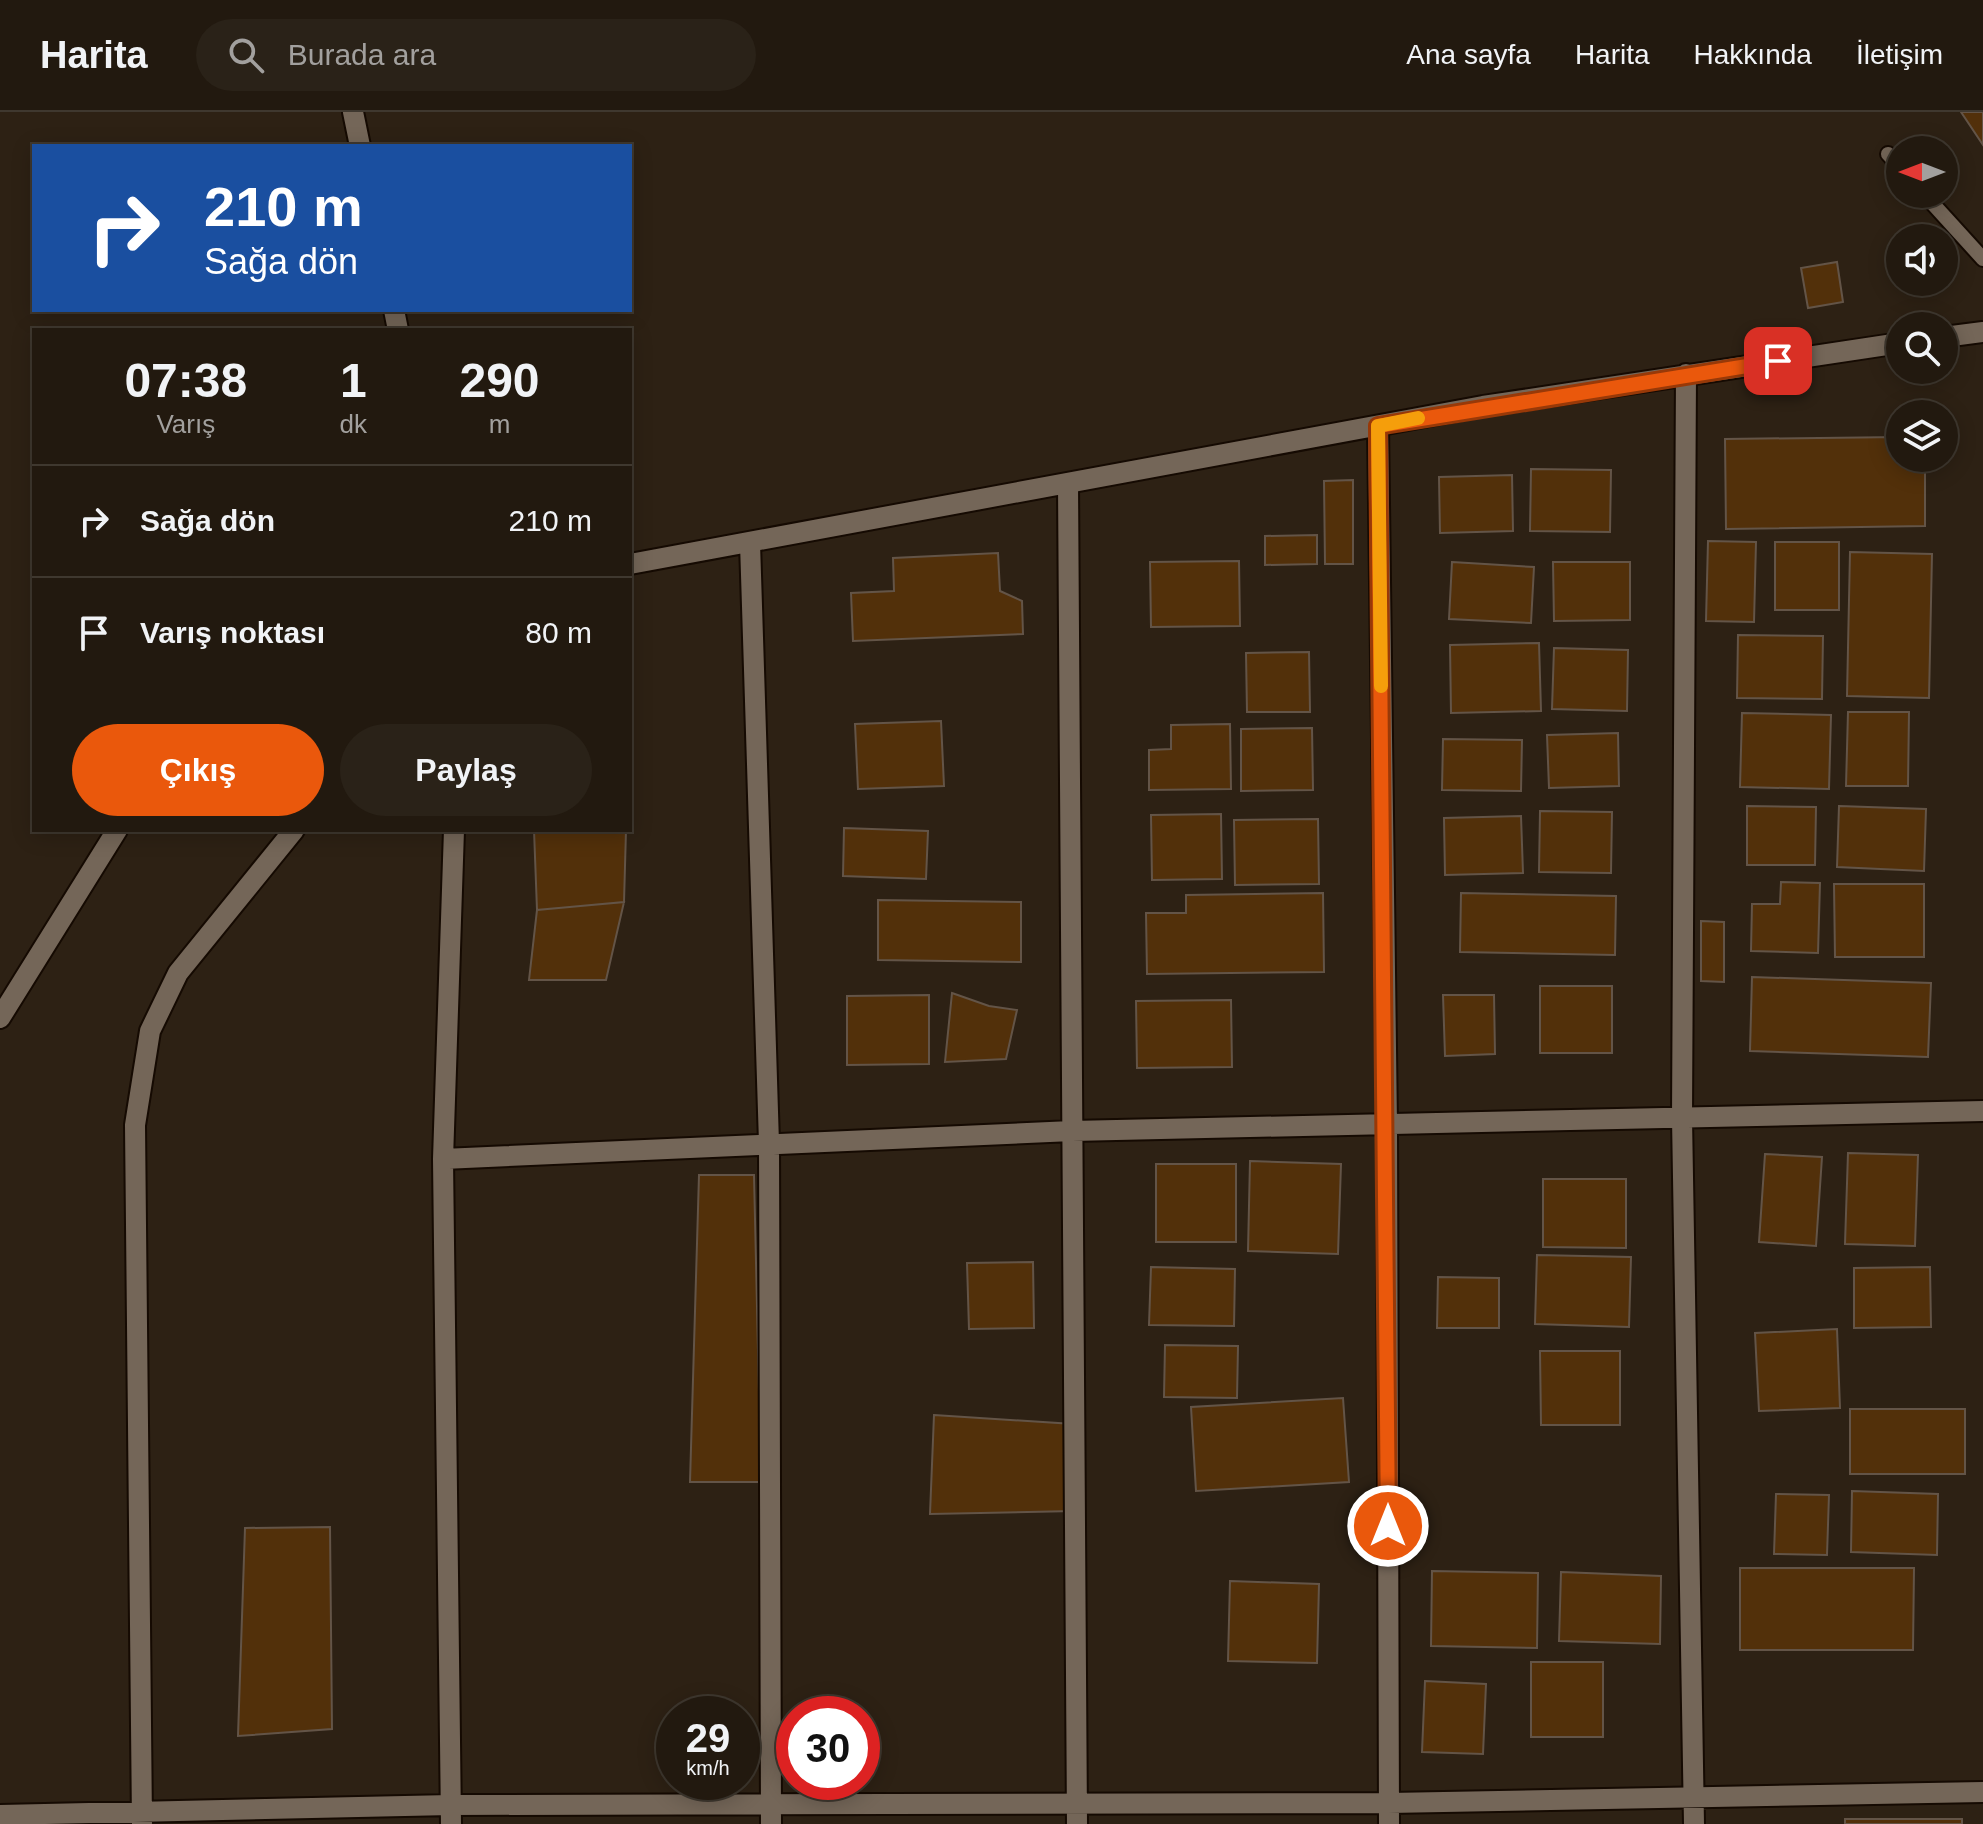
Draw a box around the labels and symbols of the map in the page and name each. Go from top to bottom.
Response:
north arrow [1886,136,1958,208]
pin [1744,327,1812,395]
position arrow [1346,1484,1430,1568]
speed limit sign: 30 [776,1696,880,1800]

